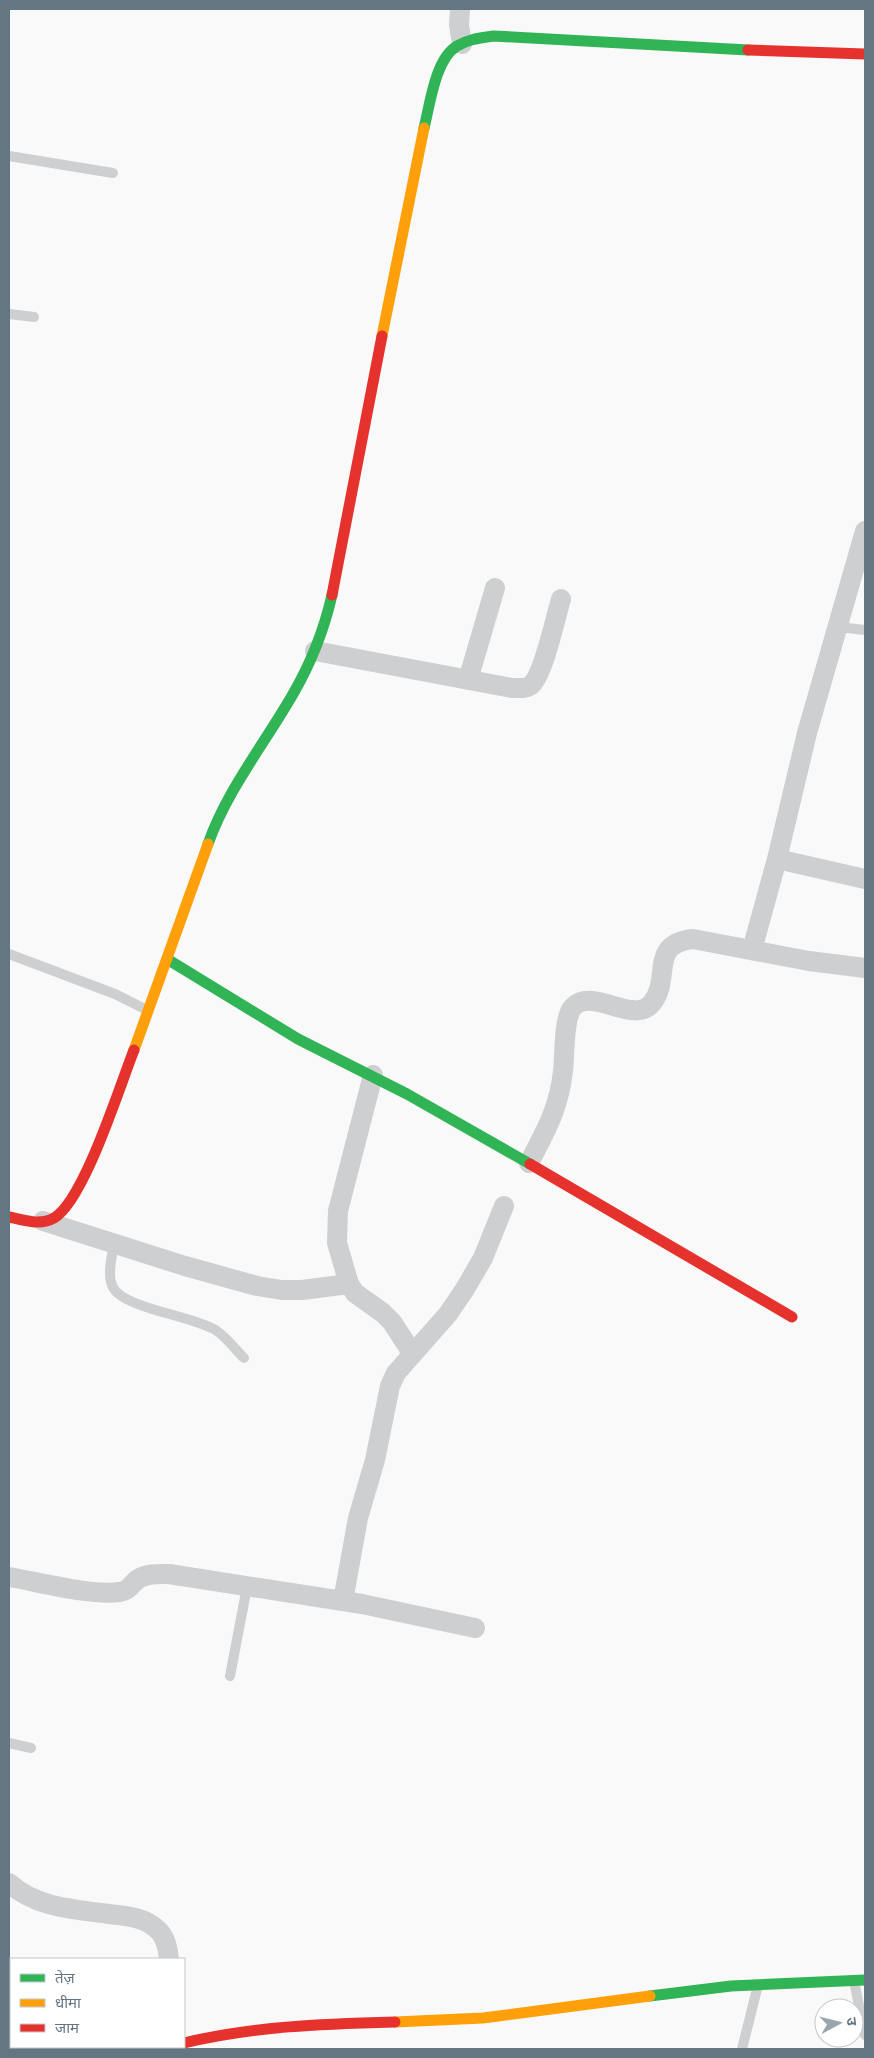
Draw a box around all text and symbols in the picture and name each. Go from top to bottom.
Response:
legend [10,1958,185,2048]
text: तेज़ [55,1969,76,1987]
text: धीमा [55,1994,82,2012]
north arrow [814,1998,864,2048]
text: उ [842,2016,860,2027]
text: जाम [55,2019,80,2037]

